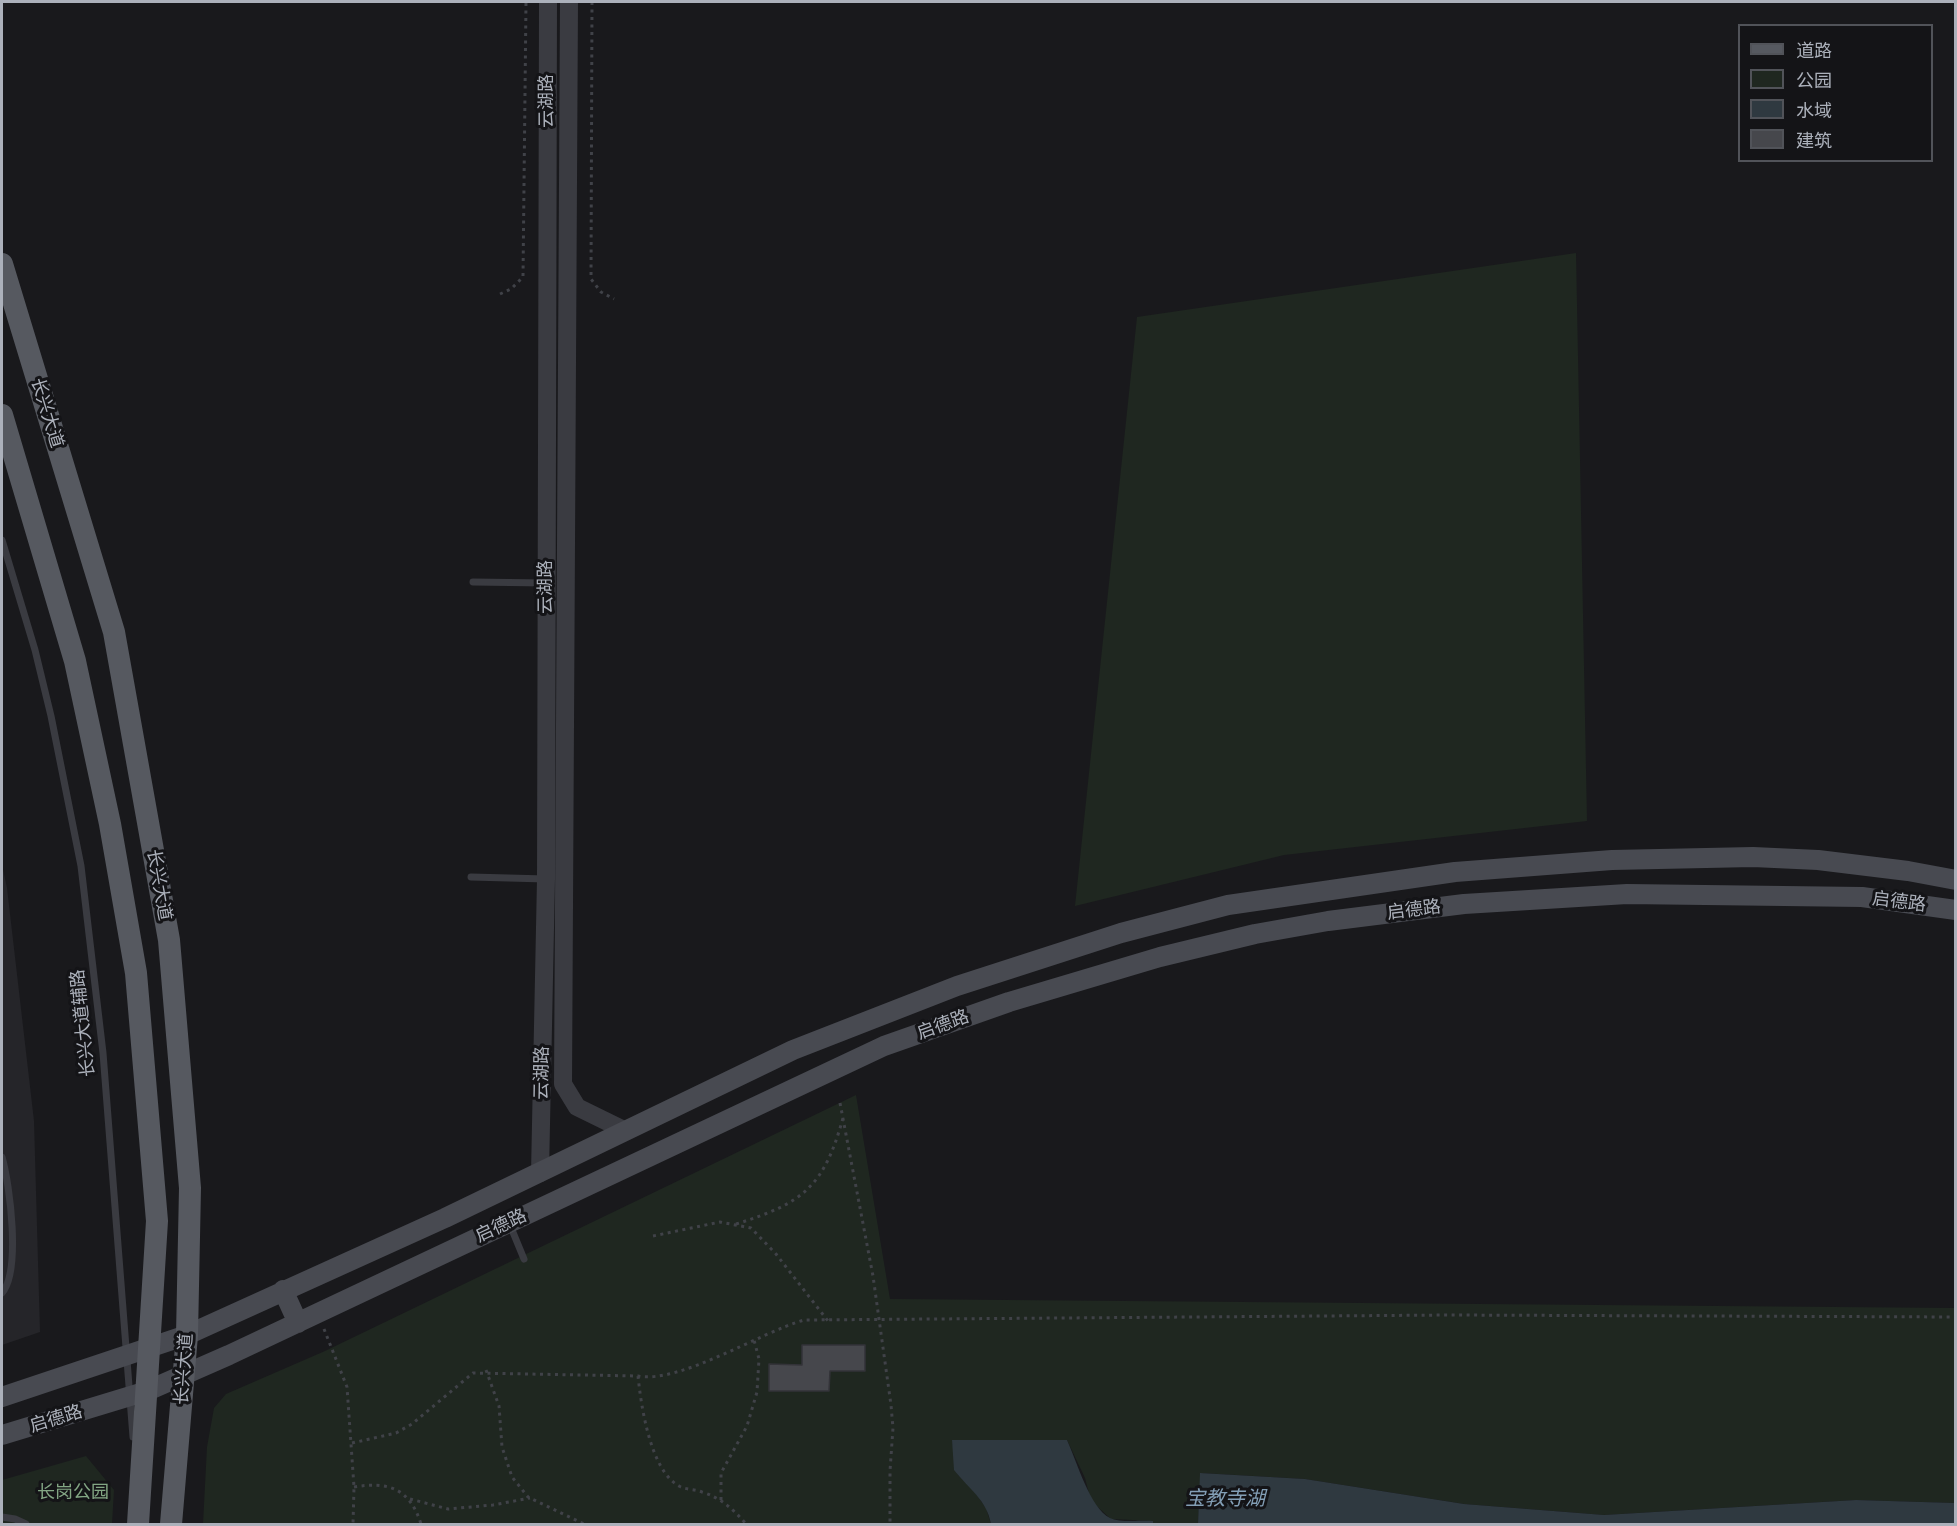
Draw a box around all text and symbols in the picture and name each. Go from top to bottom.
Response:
legend [1738,24,1933,162]
text: 道路 [1796,39,1832,62]
text: 公园 [1796,69,1832,92]
street label: 云湖路 [536,74,558,128]
text: 水域 [1796,99,1832,122]
text: 建筑 [1796,129,1832,152]
street label: 长兴大道 [26,375,68,451]
street label: 云湖路 [535,560,557,614]
street label: 长兴大道 [142,848,176,922]
street label: 启德路 [1871,888,1927,916]
street label: 启德路 [1386,896,1442,924]
street label: 长兴大道辅路 [67,968,99,1078]
street label: 启德路 [914,1006,972,1044]
street label: 云湖路 [531,1046,553,1100]
street label: 启德路 [472,1205,530,1247]
street label: 长兴大道 [171,1332,197,1406]
street label: 启德路 [27,1401,85,1437]
park label: 长岗公园 [37,1482,109,1504]
water label: 宝教寺湖 [1185,1487,1265,1511]

